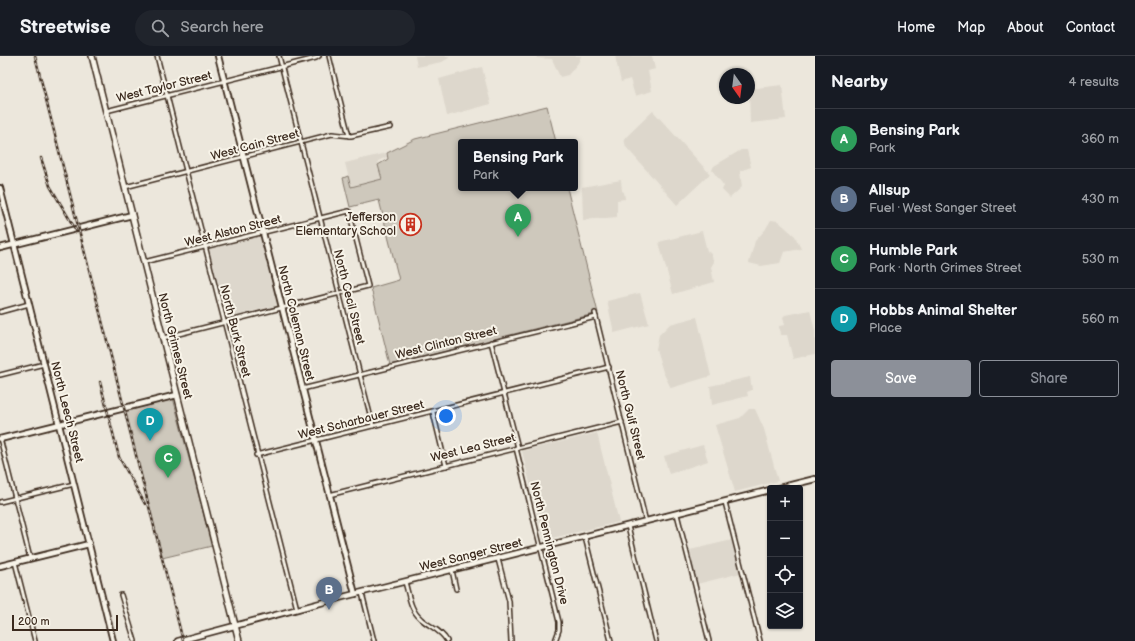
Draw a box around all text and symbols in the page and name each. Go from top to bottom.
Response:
search box [135,10,415,46]
text: Streetwise [20,16,111,39]
icon: search [149,17,171,39]
text: Search here [181,18,264,37]
text: Home [897,19,935,36]
text: Map [957,19,985,36]
text: About [1007,19,1044,36]
text: Contact [1066,19,1115,36]
street label: West Taylor Street [115,68,214,106]
north arrow [719,68,755,104]
text: Nearby [831,72,888,92]
text: 4 results [1069,74,1119,90]
text: Bensing Park [869,121,960,140]
street label: West Cain Street [209,126,301,164]
text: A [840,131,848,147]
text: 360 m [1081,131,1119,147]
popup [458,139,578,191]
text: Park [869,140,895,156]
text: Bensing Park [473,148,563,167]
text: Park [473,167,499,183]
text: Allsup [869,181,910,200]
text: B [839,191,849,207]
text: 430 m [1081,191,1119,207]
text: Fuel · West Sanger Street [869,200,1016,216]
pin: A [505,204,531,237]
place label: Jefferson Elementary School [295,210,396,239]
building icon: Jefferson Elementary School [398,211,424,237]
street label: West Alston Street [183,212,283,250]
text: Humble Park [869,241,957,260]
street label: North Cecil Street [330,248,368,346]
text: C [839,251,849,267]
text: 530 m [1082,251,1119,267]
text: Park · North Grimes Street [869,260,1022,276]
street label: North Coleman Street [274,264,318,383]
street label: North Burk Street [216,283,254,379]
street label: North Grimes Street [155,291,196,401]
text: Hobbs Animal Shelter [869,301,1017,320]
text: D [839,311,849,327]
text: 560 m [1082,311,1119,327]
text: Place [869,320,902,336]
street label: West Clinton Street [394,323,499,363]
street label: North Leech Street [47,360,87,464]
button: Save [831,360,971,397]
button: Share [979,360,1119,397]
street label: North Gulf Street [612,369,648,462]
street label: West Scharbauer Street [297,397,426,443]
your location [436,406,456,426]
pin: D [137,408,163,441]
street label: West Lea Street [429,430,517,466]
pin: C [155,445,181,478]
street label: North Pennington Drive [526,480,572,606]
map controls [767,485,803,629]
button: + [767,485,803,521]
button: − [767,521,803,557]
street label: West Sanger Street [418,535,524,575]
button: locate [767,557,803,593]
pin: B [316,577,342,610]
button: layers [767,593,803,629]
scale bar [12,613,118,632]
text: 200 m [18,615,50,628]

